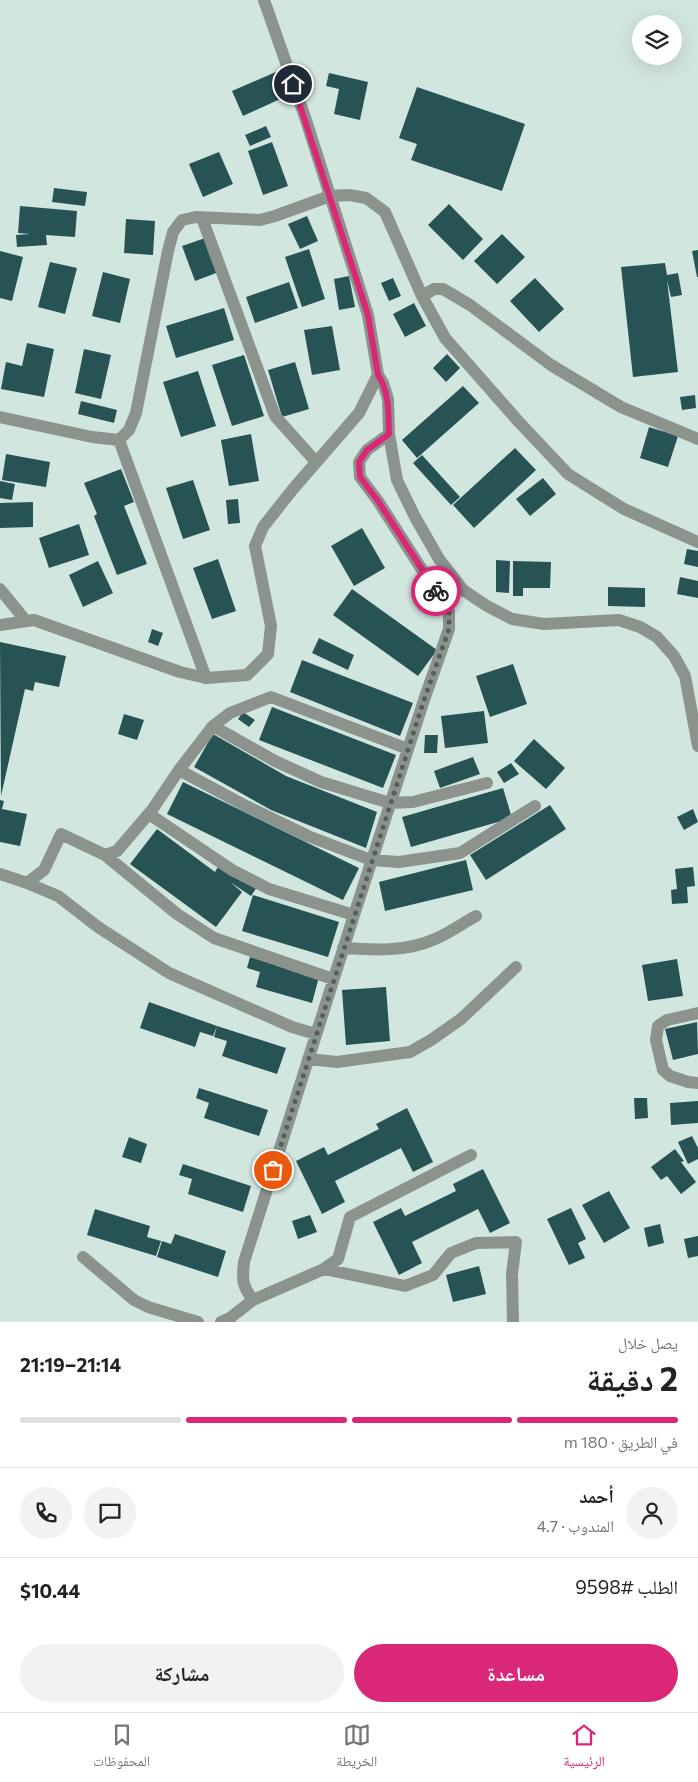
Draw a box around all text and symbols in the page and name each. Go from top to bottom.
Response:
map controls [632,15,682,65]
button: layers [632,15,682,65]
pin [272,63,314,105]
icon: home [279,70,307,98]
courier [411,566,461,616]
icon: bike [422,577,450,605]
pin [252,1149,294,1191]
icon: bag [259,1156,287,1184]
text: يصل خلال [618,1333,678,1352]
text: 21:14–21:19 [20,1353,121,1376]
text: 2 دقيقة [586,1358,678,1398]
text: في الطريق · 180 m [564,1432,678,1451]
text: أحمد [579,1484,614,1507]
button: phone [20,1487,72,1539]
button: chat [84,1487,136,1539]
button: person [626,1487,678,1539]
text: المندوب · 4.7 [537,1516,614,1535]
text: الطلب #9598 [575,1575,678,1598]
text: $10.44 [20,1579,80,1602]
button: مشاركة [20,1644,344,1702]
button: مساعدة [354,1644,678,1702]
tab: المحفوظات [93,1721,150,1775]
tab: الخريطة [336,1721,377,1775]
tab: الرئيسية [563,1721,605,1775]

